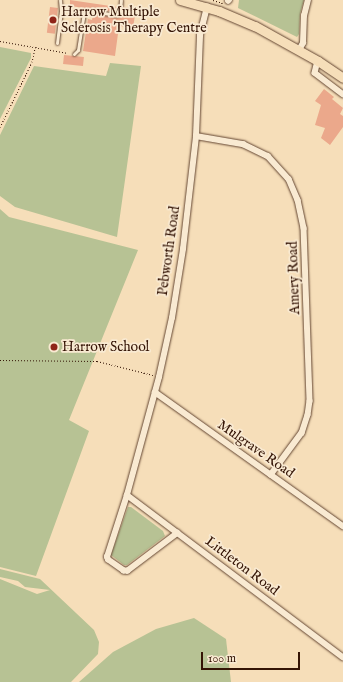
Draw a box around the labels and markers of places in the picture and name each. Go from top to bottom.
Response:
place label: Harrow Multiple Sclerosis Therapy Centre [61,4,207,36]
marker: Harrow Multiple Sclerosis Therapy Centre [48,15,58,25]
place label: Harrow School [62,339,149,355]
marker: Harrow School [49,342,59,352]

